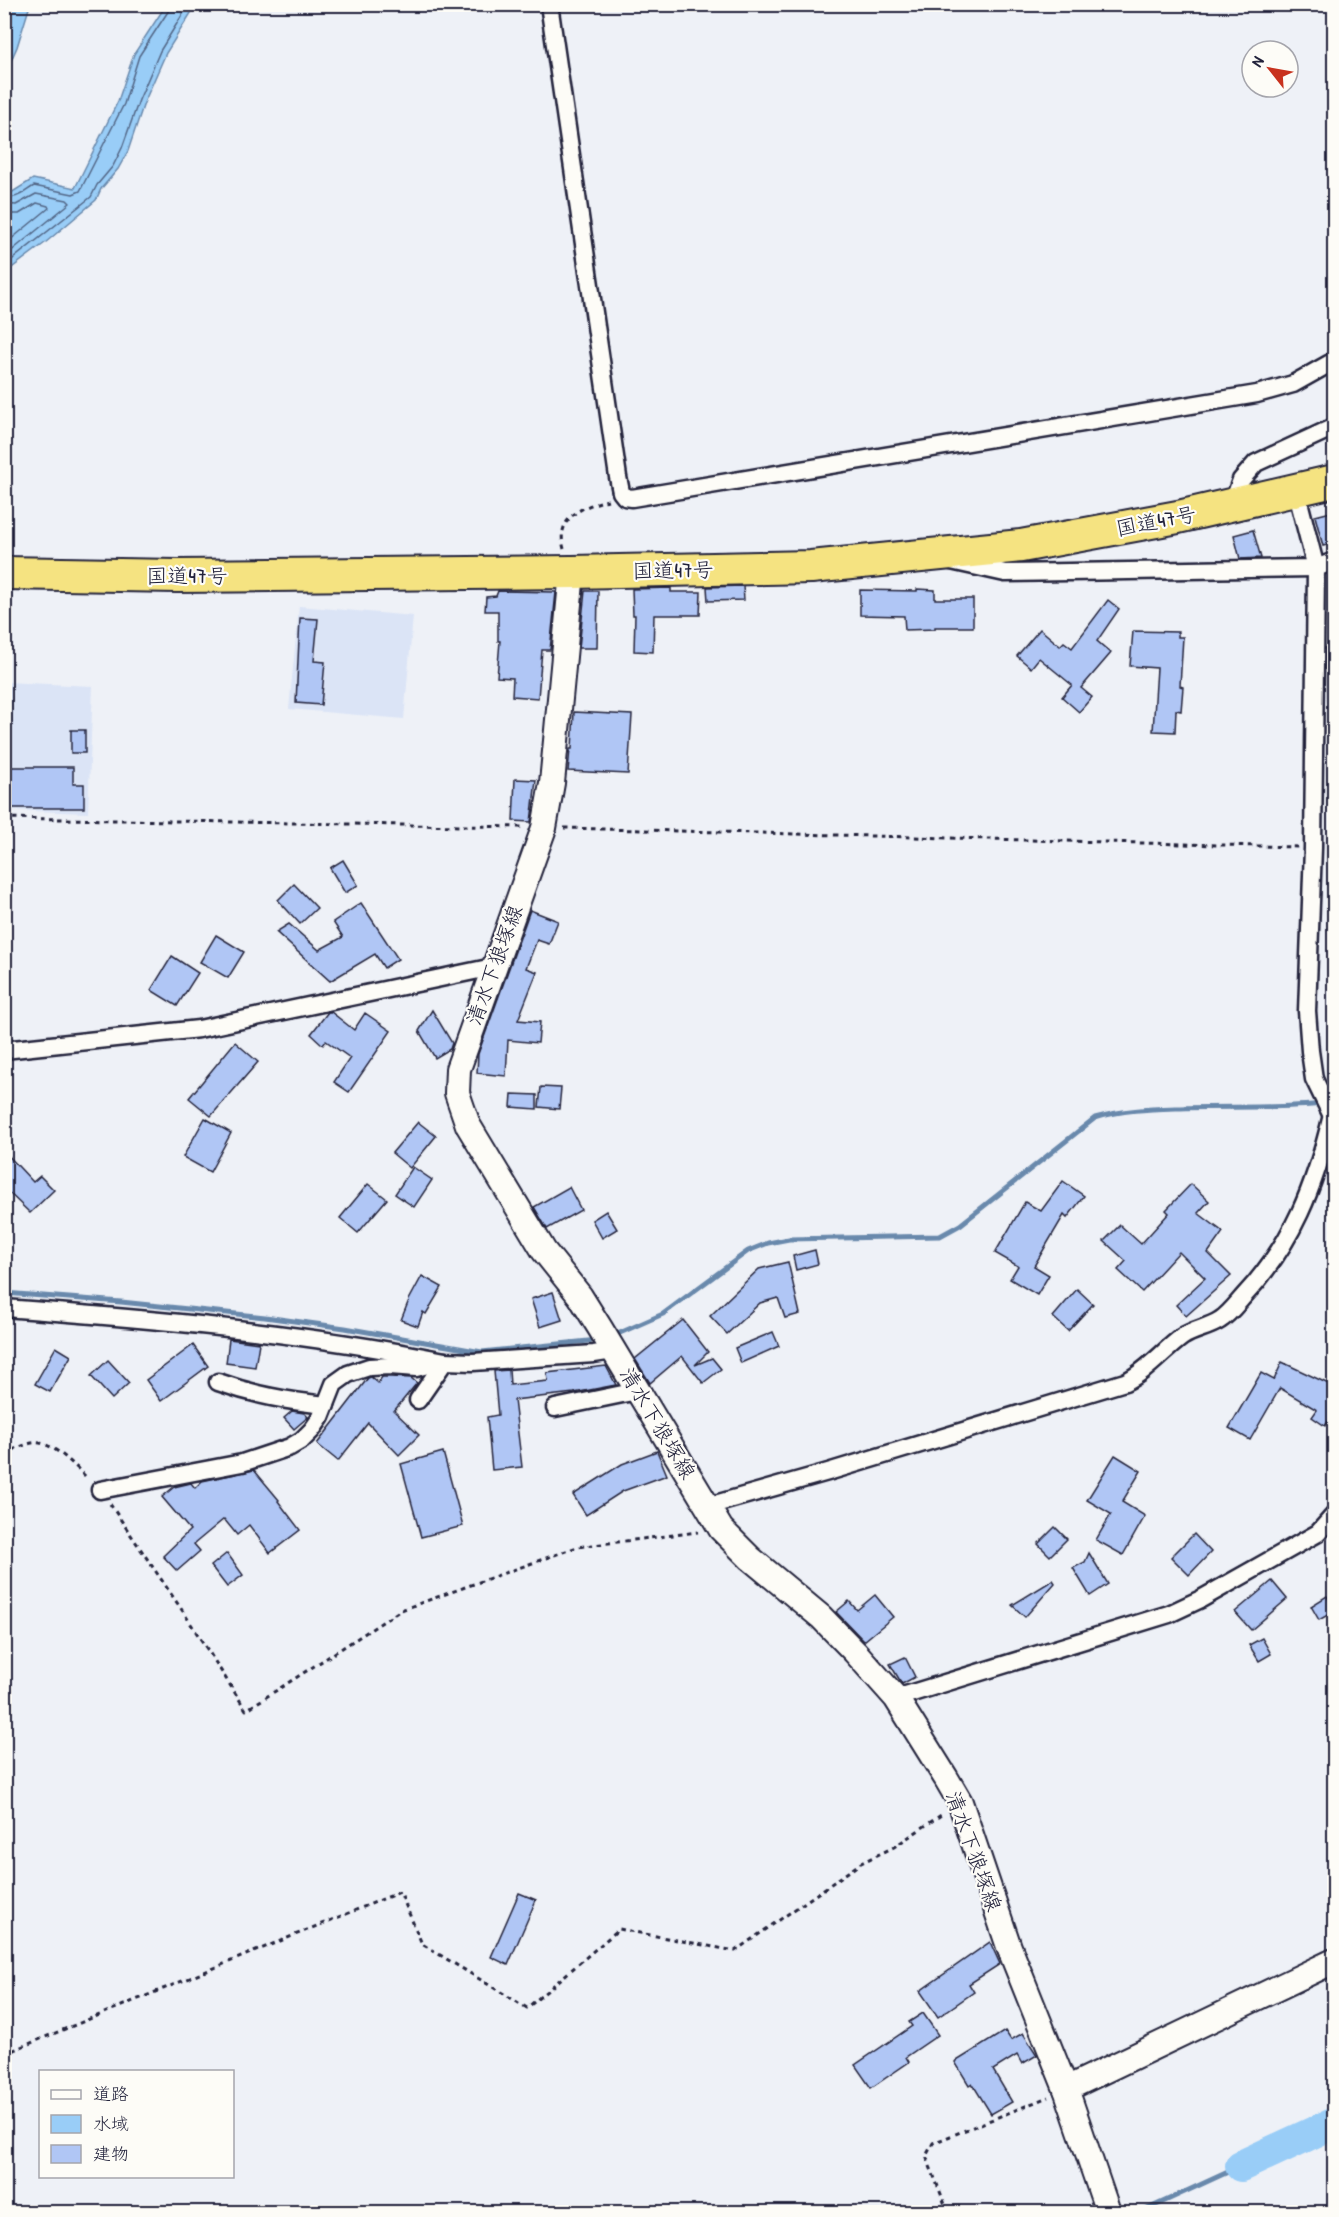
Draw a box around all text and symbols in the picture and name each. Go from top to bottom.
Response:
north arrow [1240,39,1300,99]
text: N [1246,52,1269,71]
street label: 国道47号 [1113,499,1199,543]
street label: 国道47号 [632,555,714,585]
street label: 国道47号 [146,561,228,590]
street label: 清水下狼塚線 [459,901,529,1029]
street label: 清水下狼塚線 [613,1362,703,1484]
street label: 清水下狼塚線 [939,1787,1009,1915]
legend [39,2070,234,2178]
text: 道路 [93,2081,129,2106]
text: 水域 [93,2111,129,2136]
text: 建物 [93,2141,129,2166]

